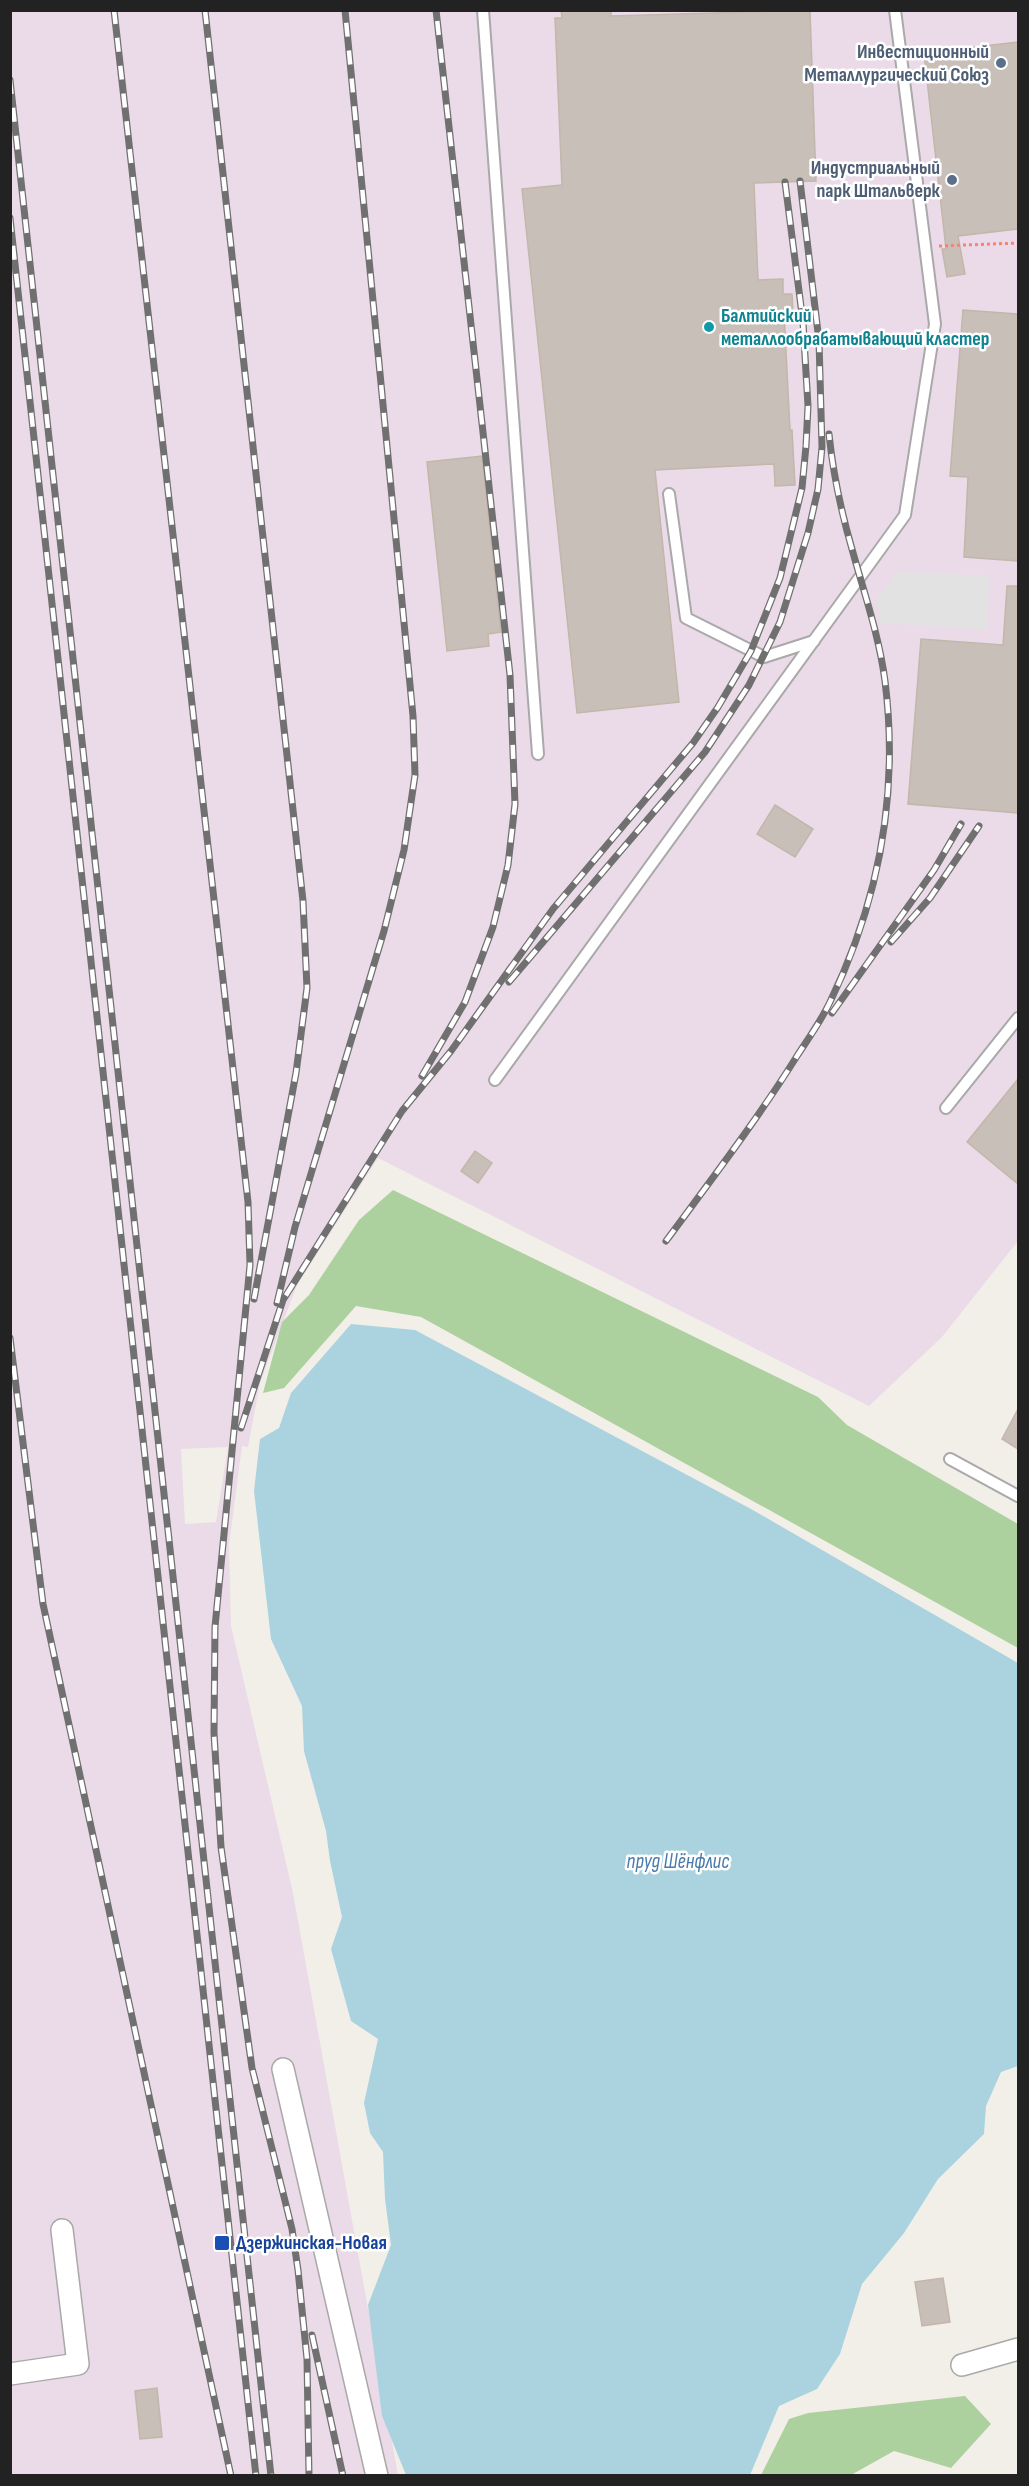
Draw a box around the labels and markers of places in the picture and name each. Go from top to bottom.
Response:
place label: Инвестиционный Металлургический Союз [804,40,989,87]
marker: Инвестиционный Металлургический Союз [994,56,1008,70]
place label: Индустриальный парк Штальверк [811,156,941,203]
marker: Индустриальный парк Штальверк [945,173,959,187]
place label: Балтийский металлообрабатывающий кластер [721,304,989,351]
marker: Балтийский металлообрабатывающий кластер [702,320,716,334]
place label: Дзержинская-Новая [236,2231,387,2255]
marker: Дзержинская-Новая [213,2234,231,2252]

